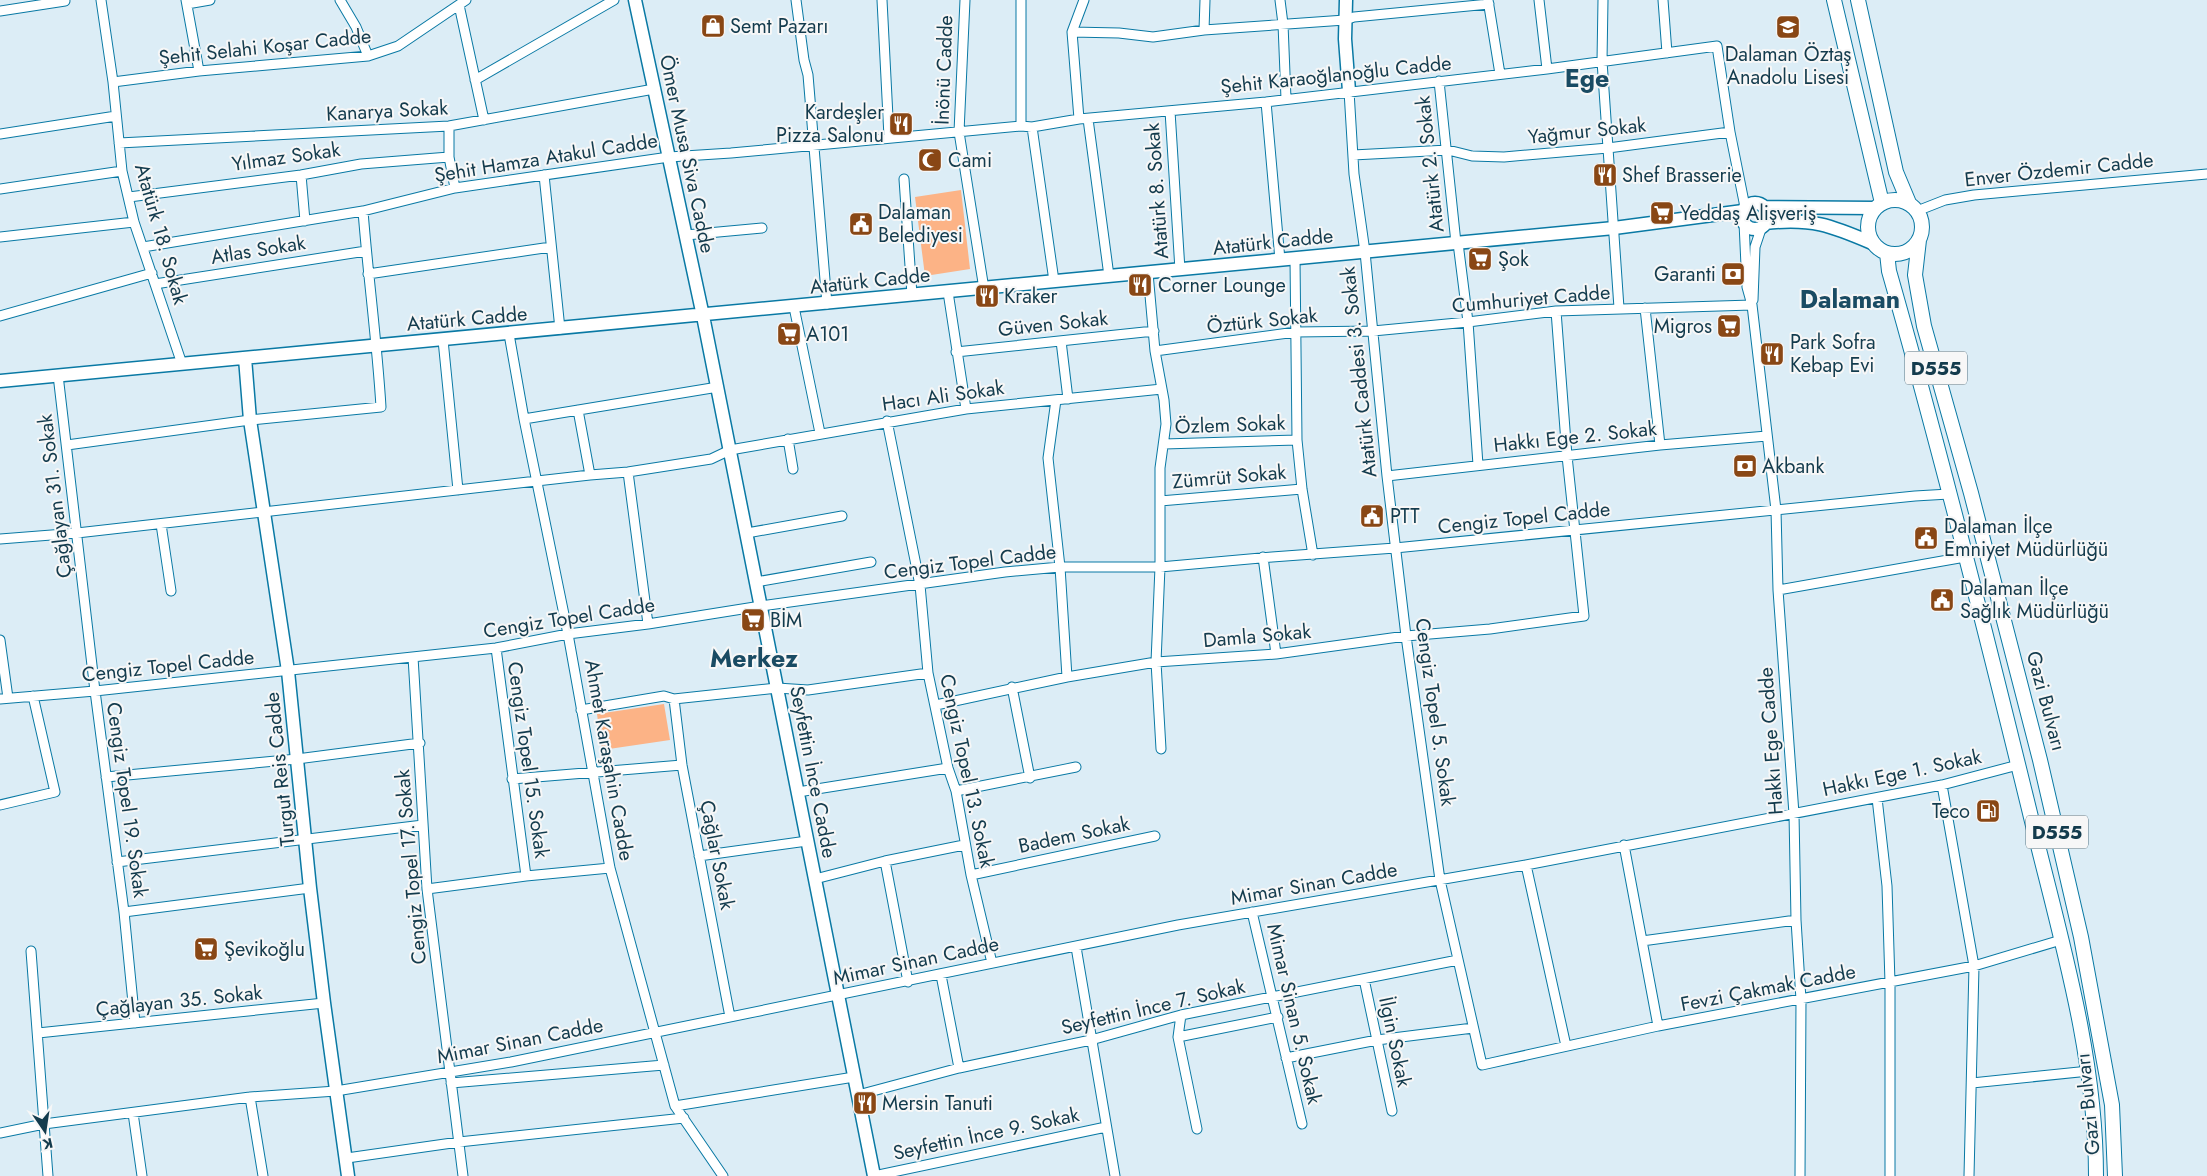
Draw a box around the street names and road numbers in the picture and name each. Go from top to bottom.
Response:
street label: İnönü Cadde [928,15,960,125]
street label: Şehit Selahi Koşar Cadde [157,21,373,73]
street label: Şehit Karaoğlanoğlu Cadde [1219,48,1453,102]
street label: Ömer Musa Siva Cadde [652,52,722,256]
street label: Kanarya Sokak [325,93,449,129]
street label: Atatürk 2. Sokak [1408,94,1452,234]
street label: Yağmur Sokak [1527,110,1648,152]
street label: Atatürk 8. Sokak [1138,122,1176,260]
street label: Şehit Hamza Atakul Cadde [432,126,660,190]
street label: Yılmaz Sokak [230,135,342,179]
street label: Enver Özdemir Cadde [1963,146,2155,194]
street label: Atatürk 18. Sokak [127,160,195,308]
street label: Atatürk Cadde [1211,221,1335,263]
street label: Atlas Sokak [209,228,308,272]
street label: Atatürk Cadde [808,260,932,302]
street label: Atatürk Caddesi 3. Sokak [1333,265,1384,479]
street label: Cumhuriyet Cadde [1451,278,1611,320]
street label: Atatürk Cadde [405,299,529,339]
street label: Öztürk Sokak [1205,301,1319,341]
street label: Güven Sokak [997,304,1110,344]
road number: D555 [1905,352,1967,384]
street label: Hacı Ali Sokak [880,373,1006,419]
street label: Özlem Sokak [1174,409,1286,441]
street label: Çağlayan 31. Sokak [31,412,79,580]
street label: Hakkı Ege 2. Sokak [1492,414,1658,460]
street label: Zümrüt Sokak [1171,458,1287,496]
street label: Cengiz Topel Cadde [1436,495,1612,541]
street label: Cengiz Topel Cadde [882,537,1058,587]
street label: Cengiz Topel Cadde [481,590,657,646]
street label: Cengiz Topel 5. Sokak [1407,616,1463,808]
street label: Damla Sokak [1202,617,1312,655]
street label: Cengiz Topel Cadde [80,643,256,689]
street label: Gazi Bulvarı [2019,648,2073,754]
street label: Ahmet Karaşahin Cadde [577,657,641,863]
street label: Cengiz Topel 15. Sokak [500,660,556,860]
street label: Hakkı Ege Cadde [1751,666,1791,816]
street label: Cengiz Topel 13. Sokak [932,671,1002,871]
street label: Seyfettin İnce Cadde [782,683,844,861]
street label: Turgut Reis Cadde [257,691,303,847]
street label: Cengiz Topel 19. Sokak [99,700,155,900]
street label: Hakkı Ege 1. Sokak [1820,742,1984,804]
street label: Cengiz Topel 17. Sokak [388,768,434,966]
street label: Çağlar Sokak [692,798,742,912]
street label: Badem Sokak [1016,809,1133,861]
road number: D555 [2026,816,2088,849]
street label: Mimar Sinan Cadde [1228,855,1400,913]
street label: Mimar Sinan 5. Sokak [1259,921,1329,1107]
street label: Mimar Sinan Cadde [830,929,1002,993]
street label: Fevzi Çakmak Cadde [1678,957,1858,1019]
street label: Seyfettin İnce 7. Sokak [1058,972,1248,1042]
street label: Çağlayan 35. Sokak [94,978,264,1024]
street label: İlgin Sokak [1371,994,1419,1090]
street label: Mimar Sinan Cadde [434,1011,606,1071]
street label: Gazi Bulvarı [2068,1052,2108,1156]
street label: Seyfettin İnce 9. Sokak [890,1100,1082,1168]

